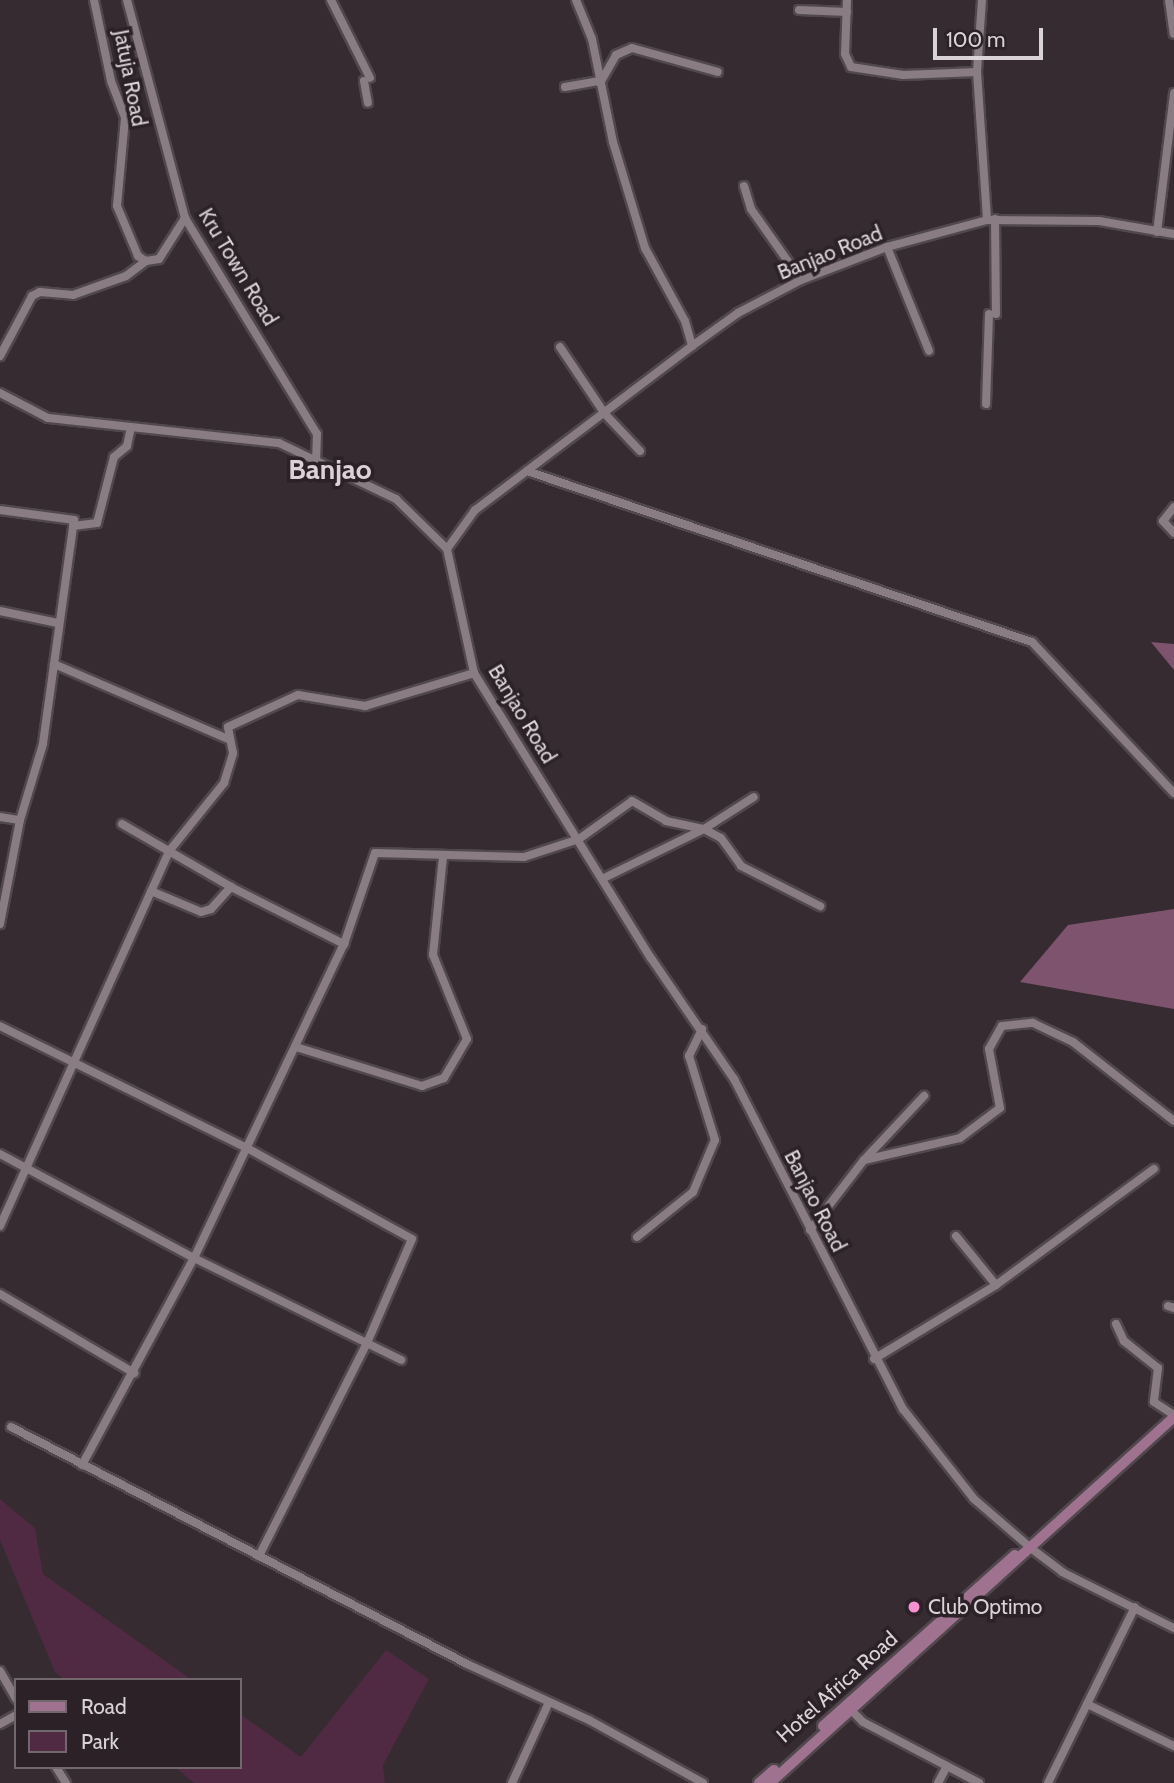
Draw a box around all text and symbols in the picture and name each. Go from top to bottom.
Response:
scale bar [936,14,1046,58]
text: 100 m [946,27,1005,52]
street label: Jatuja Road [108,28,152,128]
street label: Kru Town Road [193,204,283,330]
street label: Banjao Road [774,221,886,285]
district label: Banjao [288,452,372,486]
street label: Banjao Road [483,660,561,768]
street label: Banjao Road [779,1146,851,1256]
place label: Club Optimo [928,1594,1042,1620]
marker: Club Optimo [906,1599,922,1615]
street label: Hotel Africa Road [771,1626,903,1748]
legend [14,1678,242,1769]
text: Road [81,1694,127,1719]
text: Park [81,1729,119,1754]

